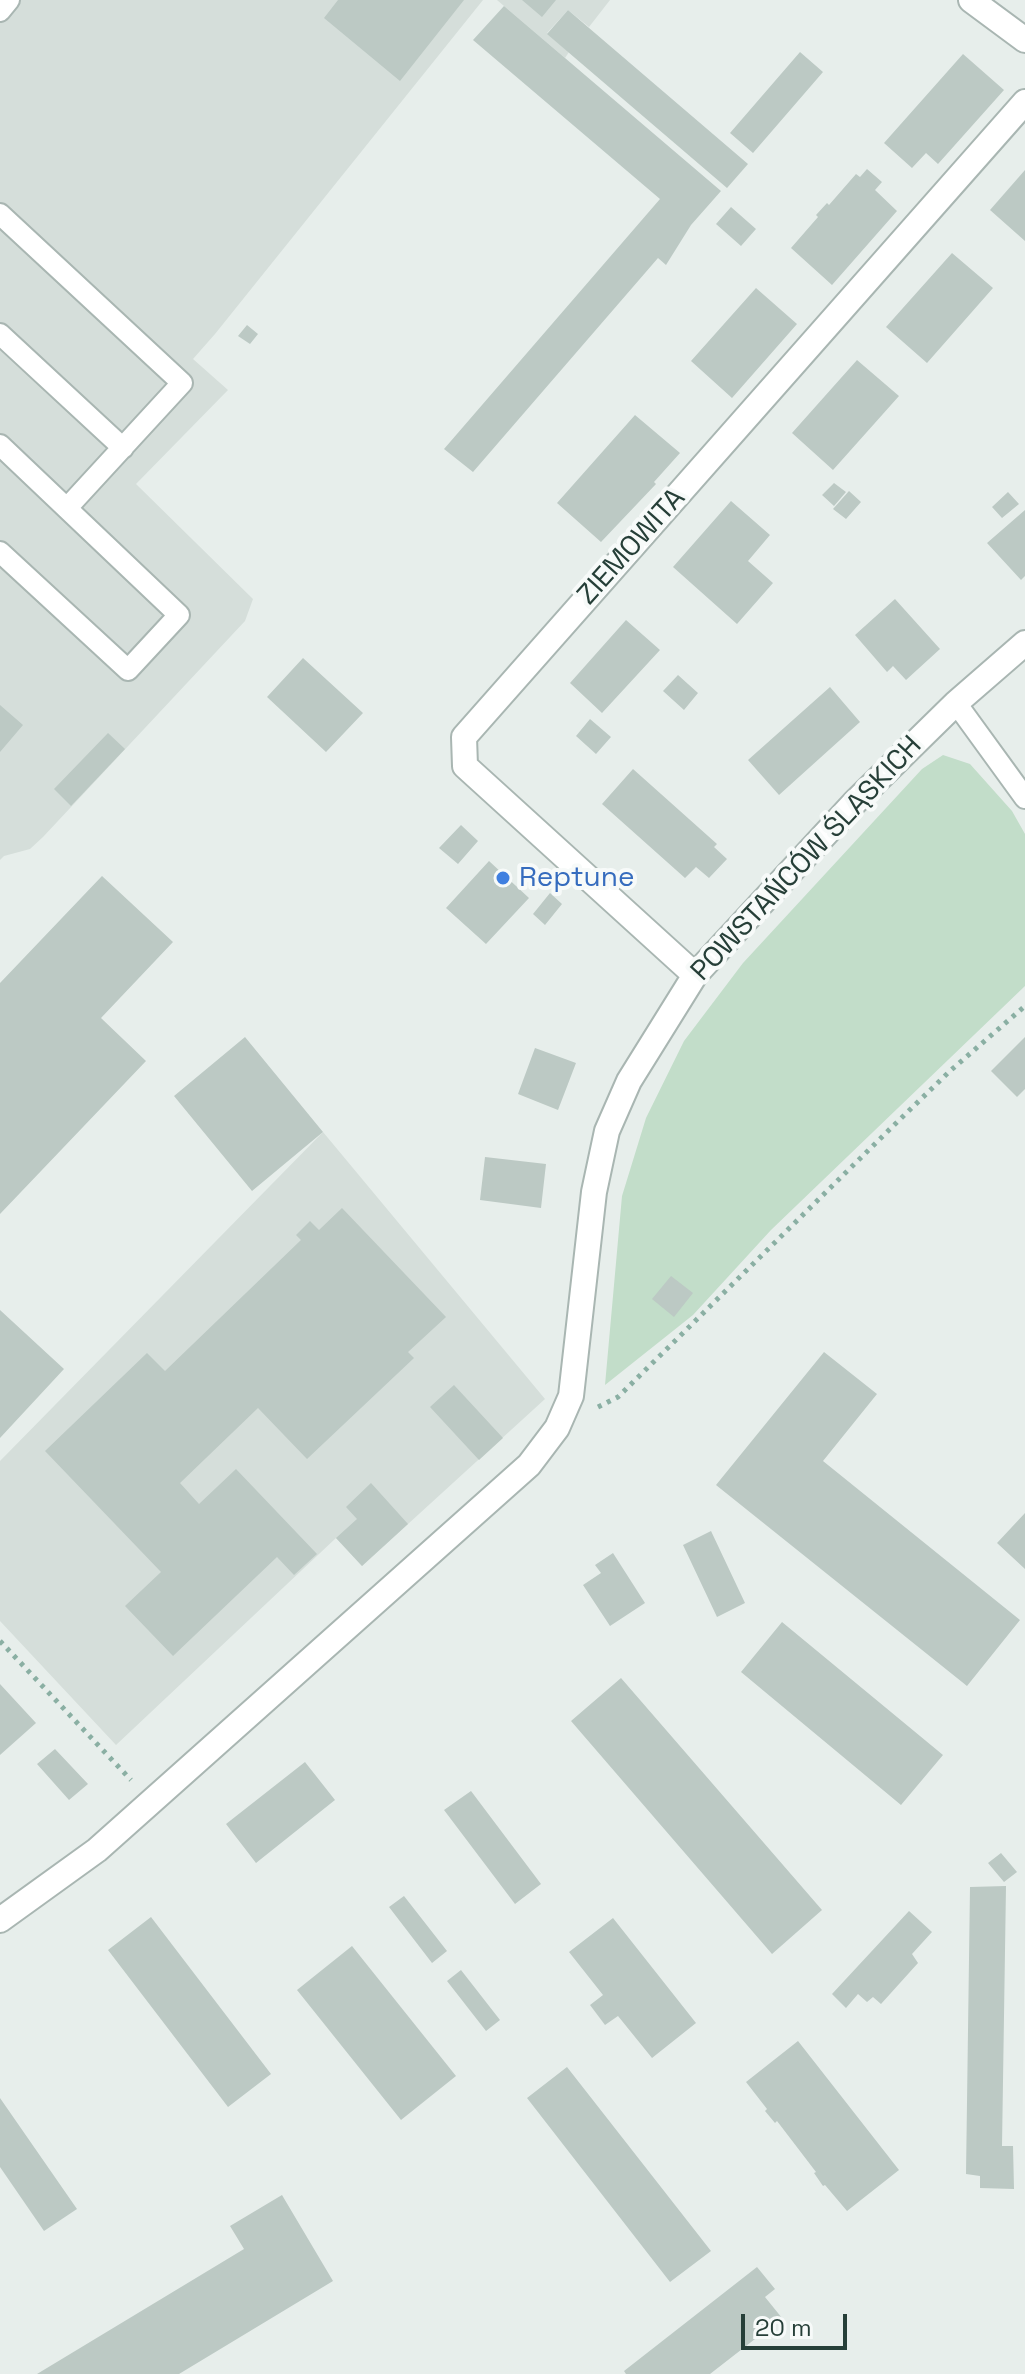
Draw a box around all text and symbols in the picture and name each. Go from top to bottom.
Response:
street label: ZIEMOWITA [571,482,693,612]
street label: POWSTAŃCÓW ŚLĄSKICH [685,730,929,988]
place label: Reptune [519,861,634,895]
marker: Reptune [494,869,512,887]
scale bar [745,2298,851,2348]
text: 20 m [755,2312,812,2343]

